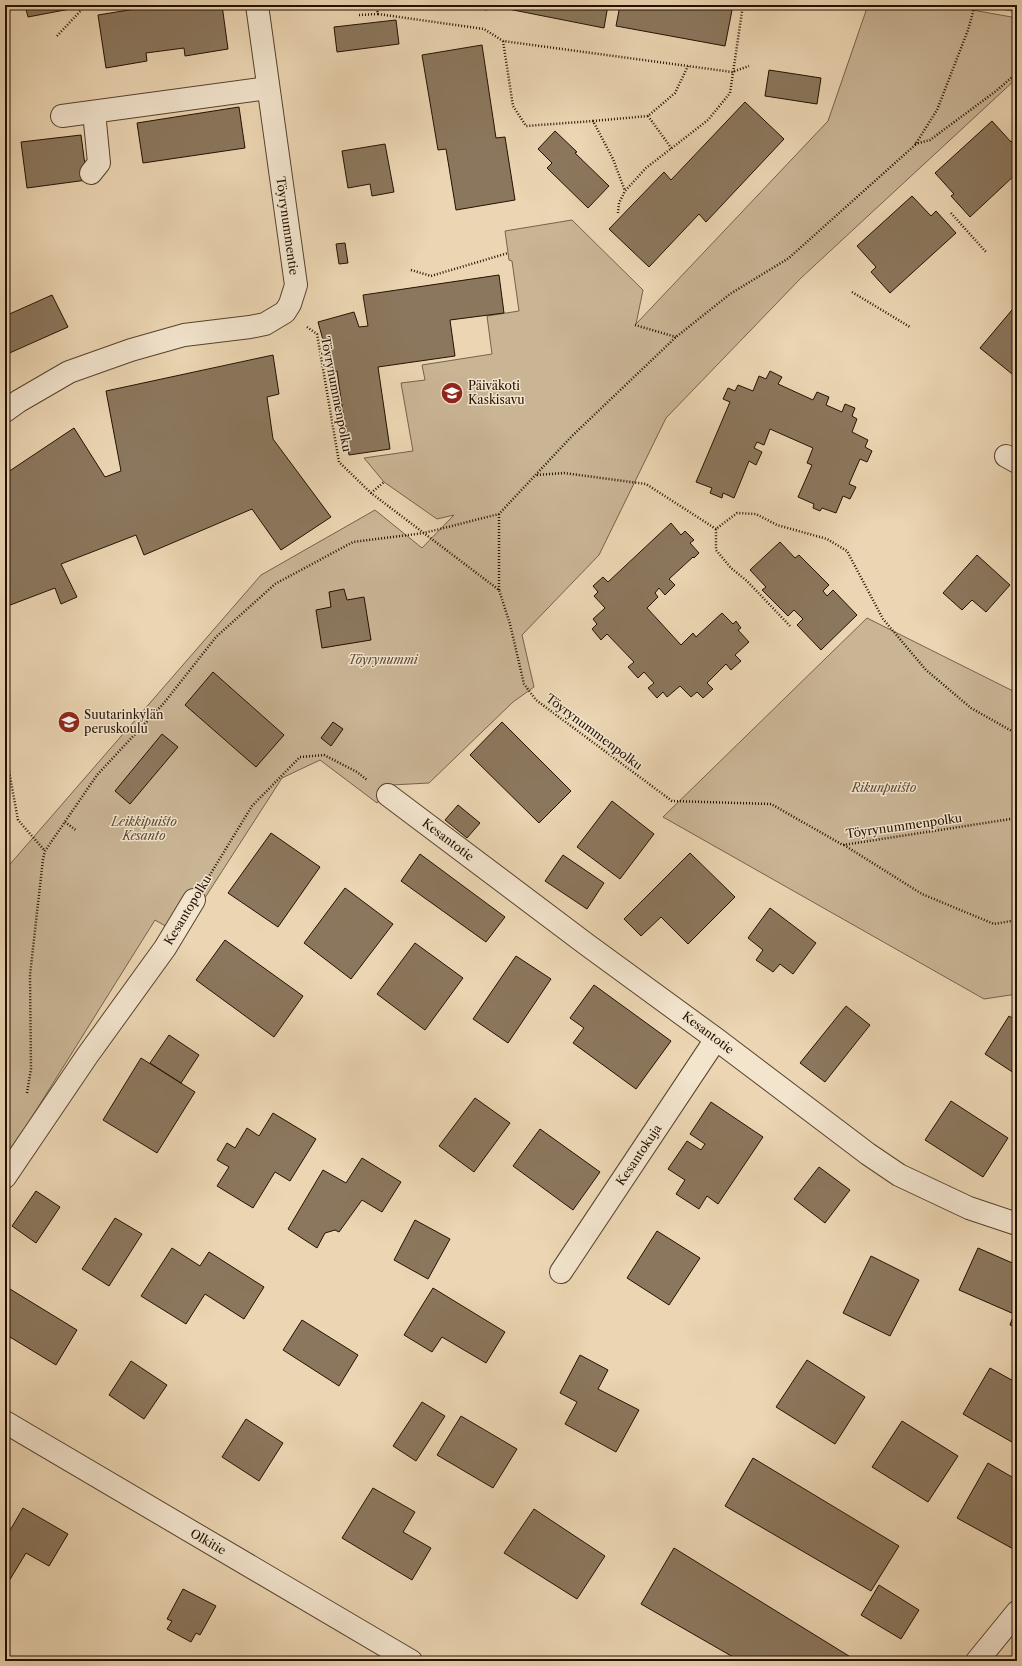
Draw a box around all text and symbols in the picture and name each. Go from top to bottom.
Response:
street label: Töyrynummentie [273,176,302,276]
street label: Töyrynummenpolku [318,335,355,454]
place label: Päiväkoti Kaskisavu [468,378,525,407]
school or university icon: Päiväkoti Kaskisavu [439,380,465,406]
park label: Töyrynummi [348,652,419,667]
street label: Töyrynummenpolku [543,690,646,773]
place label: Suutarinkylän peruskoulu [84,707,164,736]
school or university icon: Suutarinkylän peruskoulu [56,709,82,735]
park label: Rikunpuisto [851,780,917,795]
street label: Töyrynummenpolku [845,810,964,841]
park label: Leikkipuisto Kesanto [110,814,177,843]
street label: Kesantotie [419,815,477,864]
street label: Kesantopolku [161,871,215,947]
street label: Kesantotie [679,1008,737,1057]
street label: Kesantokuja [613,1121,665,1188]
street label: Olkitie [188,1525,229,1558]

